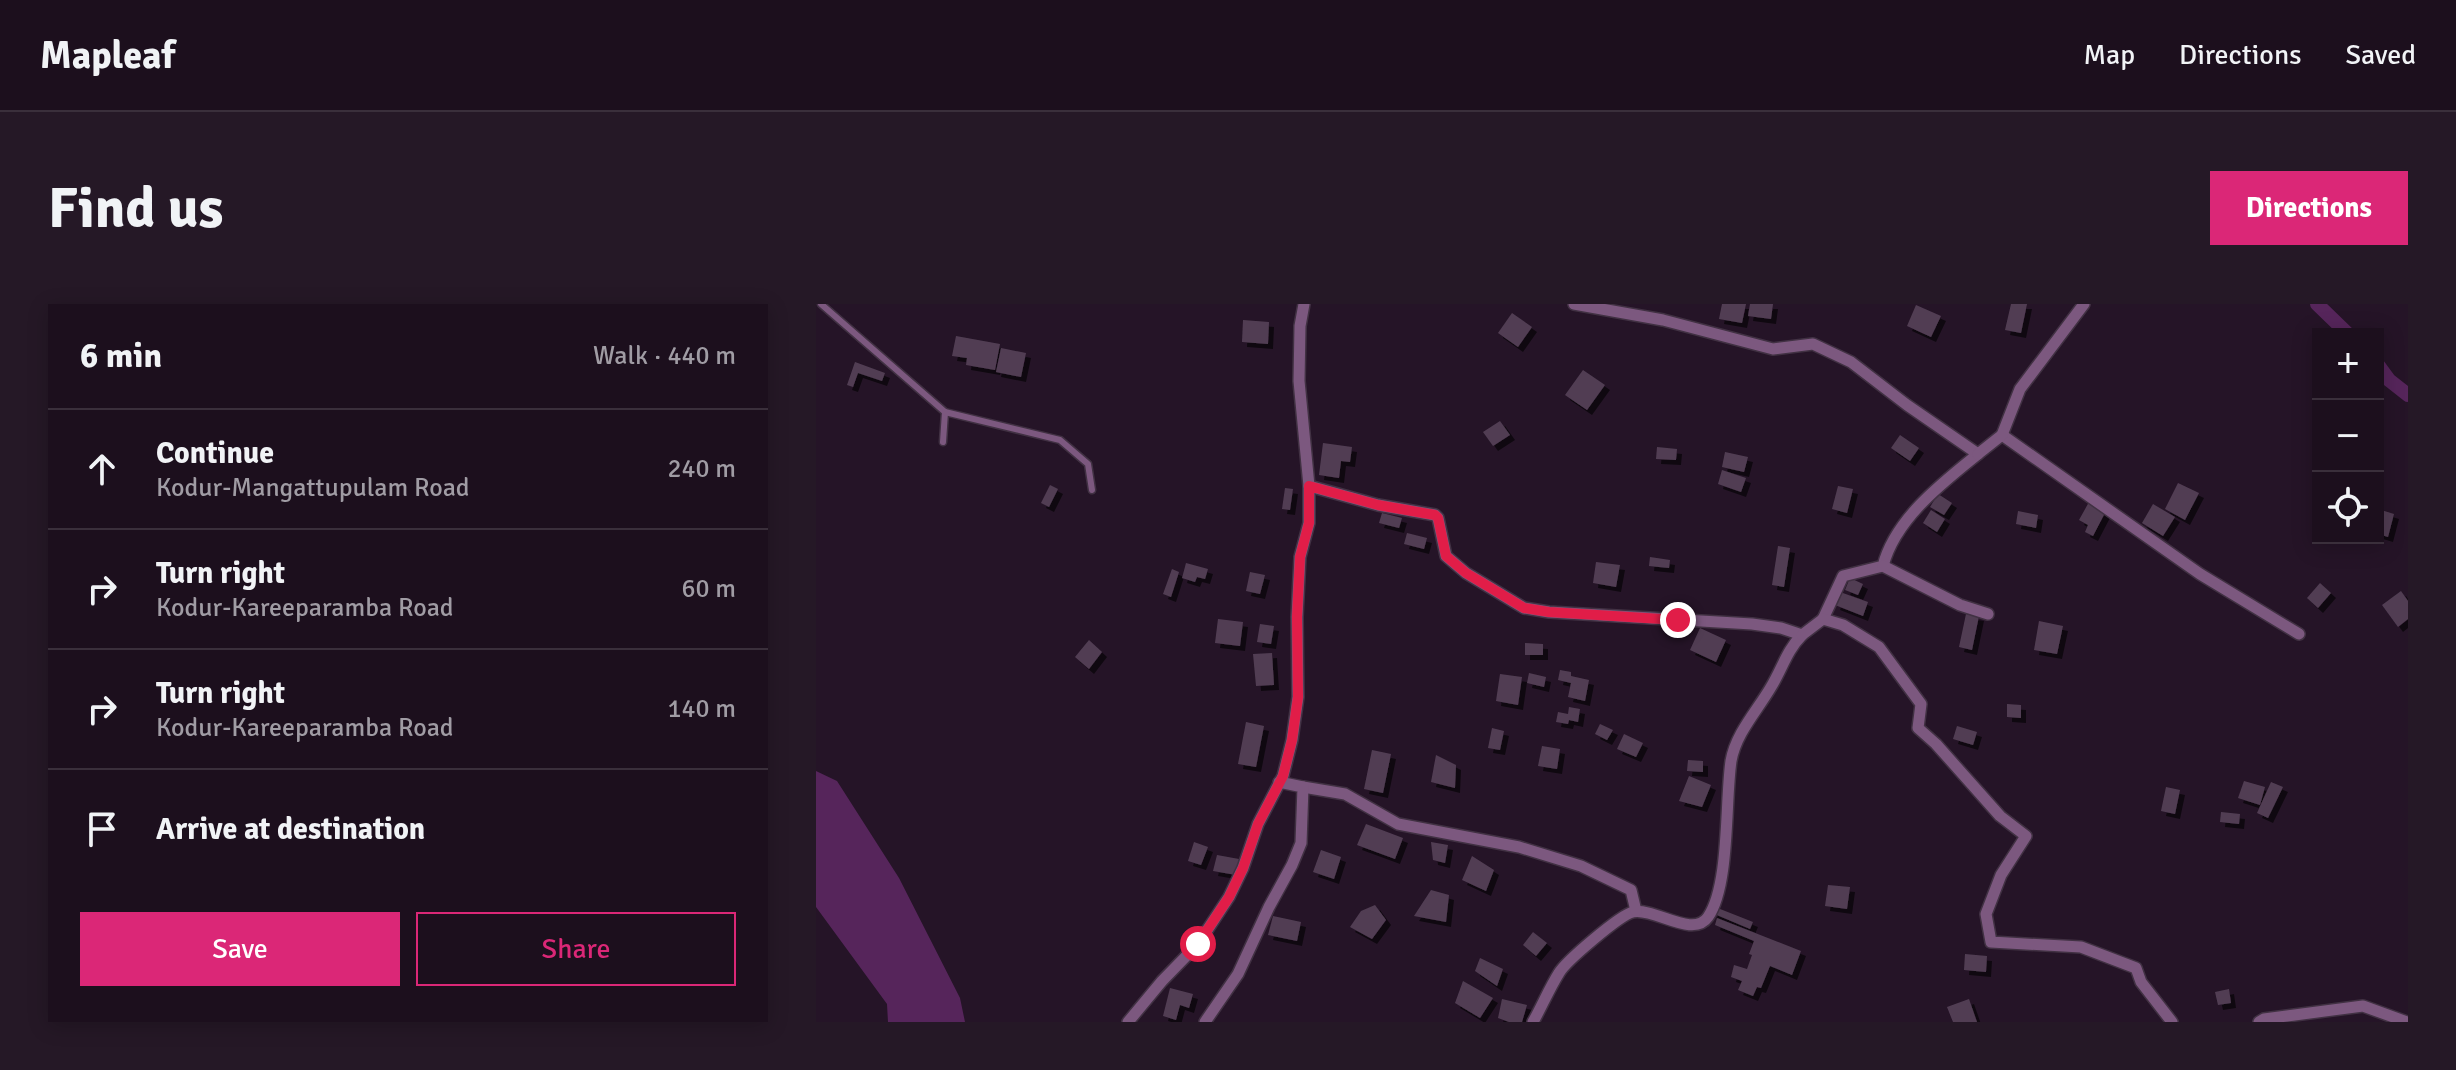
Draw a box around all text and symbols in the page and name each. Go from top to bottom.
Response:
text: Mapleaf [40,32,175,79]
text: Map [2083,38,2135,72]
text: Directions [2179,38,2301,72]
text: Saved [2345,38,2416,72]
button: Directions [2210,171,2408,245]
text: Find us [48,174,223,243]
map controls [2312,328,2384,544]
button: + [2312,328,2384,400]
text: 6 min [80,335,162,377]
text: Walk · 440 m [593,340,736,372]
button: − [2312,400,2384,472]
text: Continue [156,435,274,472]
icon: ahead [80,447,124,491]
text: 240 m [667,453,736,485]
text: Kodur-Mangattupulam Road [156,472,470,504]
button: locate [2312,472,2384,544]
text: Turn right [156,555,285,592]
icon: right [80,567,124,611]
text: 60 m [681,573,736,605]
text: Kodur-Kareeparamba Road [156,592,454,624]
route end [1660,602,1696,638]
text: Turn right [156,675,285,712]
icon: right [80,687,124,731]
text: 140 m [667,693,736,725]
text: Kodur-Kareeparamba Road [156,712,454,744]
icon: arrive [80,807,124,851]
text: Arrive at destination [156,811,425,848]
button: Save [80,912,400,986]
button: Share [416,912,736,986]
route start [1180,926,1216,962]

